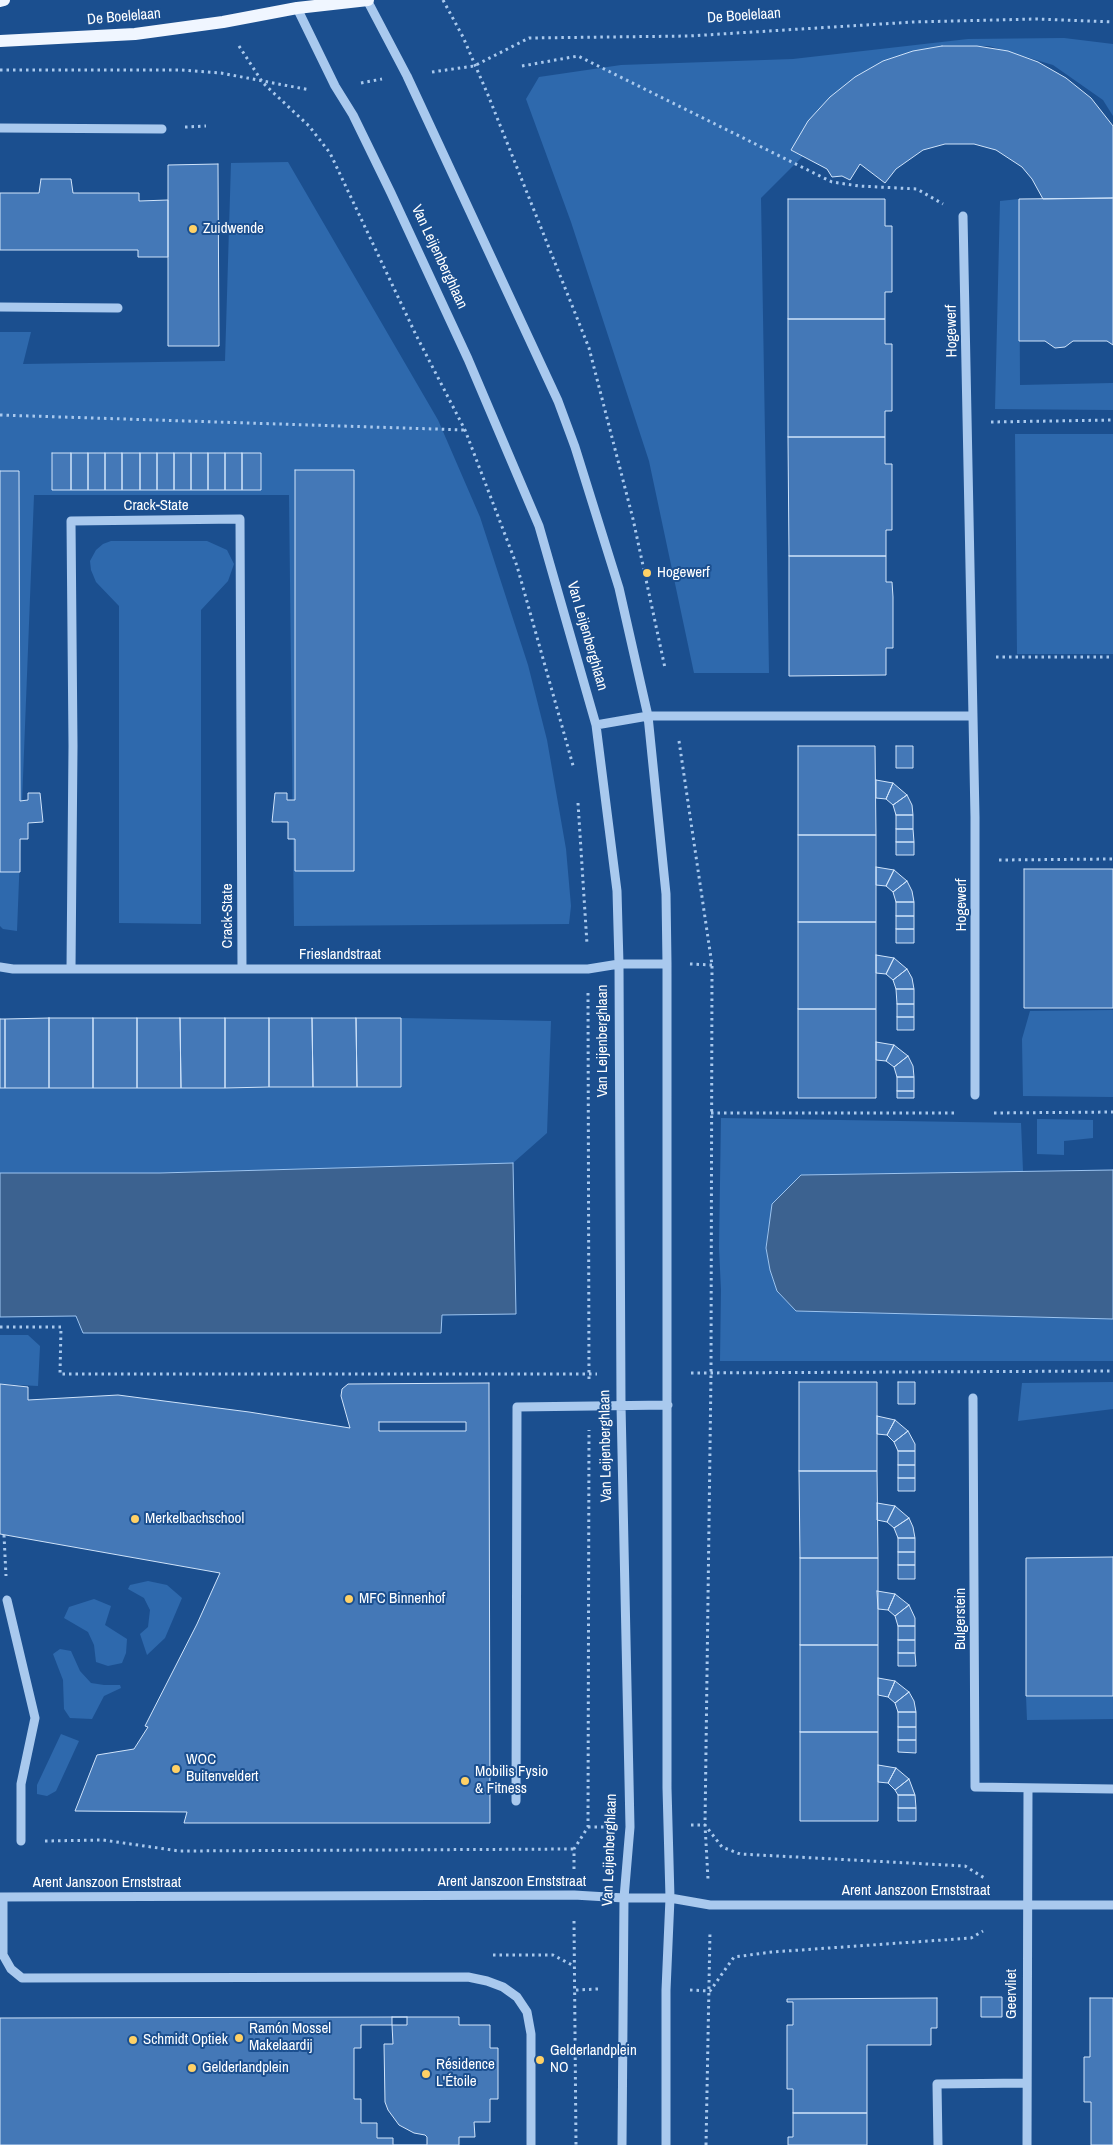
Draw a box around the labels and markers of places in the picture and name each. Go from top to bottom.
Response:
place label: Zuidwende [203,220,264,238]
marker: Zuidwende [187,223,199,235]
place label: Hogewerf [657,564,710,582]
marker: Hogewerf [641,567,653,579]
place label: Merkelbachschool [145,1510,244,1528]
marker: Merkelbachschool [129,1513,141,1525]
place label: MFC Binnenhof [359,1590,445,1608]
marker: MFC Binnenhof [343,1593,355,1605]
place label: WOC Buitenveldert [186,1751,258,1786]
marker: WOC Buitenveldert [170,1763,182,1775]
place label: Mobilis Fysio & Fitness [475,1763,548,1798]
marker: Mobilis Fysio & Fitness [459,1775,471,1787]
place label: Ramón Mossel Makelaardij [249,2020,331,2055]
place label: Schmidt Optiek [143,2031,228,2049]
marker: Ramón Mossel Makelaardij [233,2032,245,2044]
marker: Schmidt Optiek [127,2034,139,2046]
place label: Gelderlandplein NO [550,2042,637,2077]
marker: Gelderlandplein NO [534,2054,546,2066]
place label: Résidence L'Étoile [436,2056,495,2091]
place label: Gelderlandplein [202,2059,289,2077]
marker: Gelderlandplein [186,2062,198,2074]
marker: Résidence L'Étoile [420,2068,432,2080]

